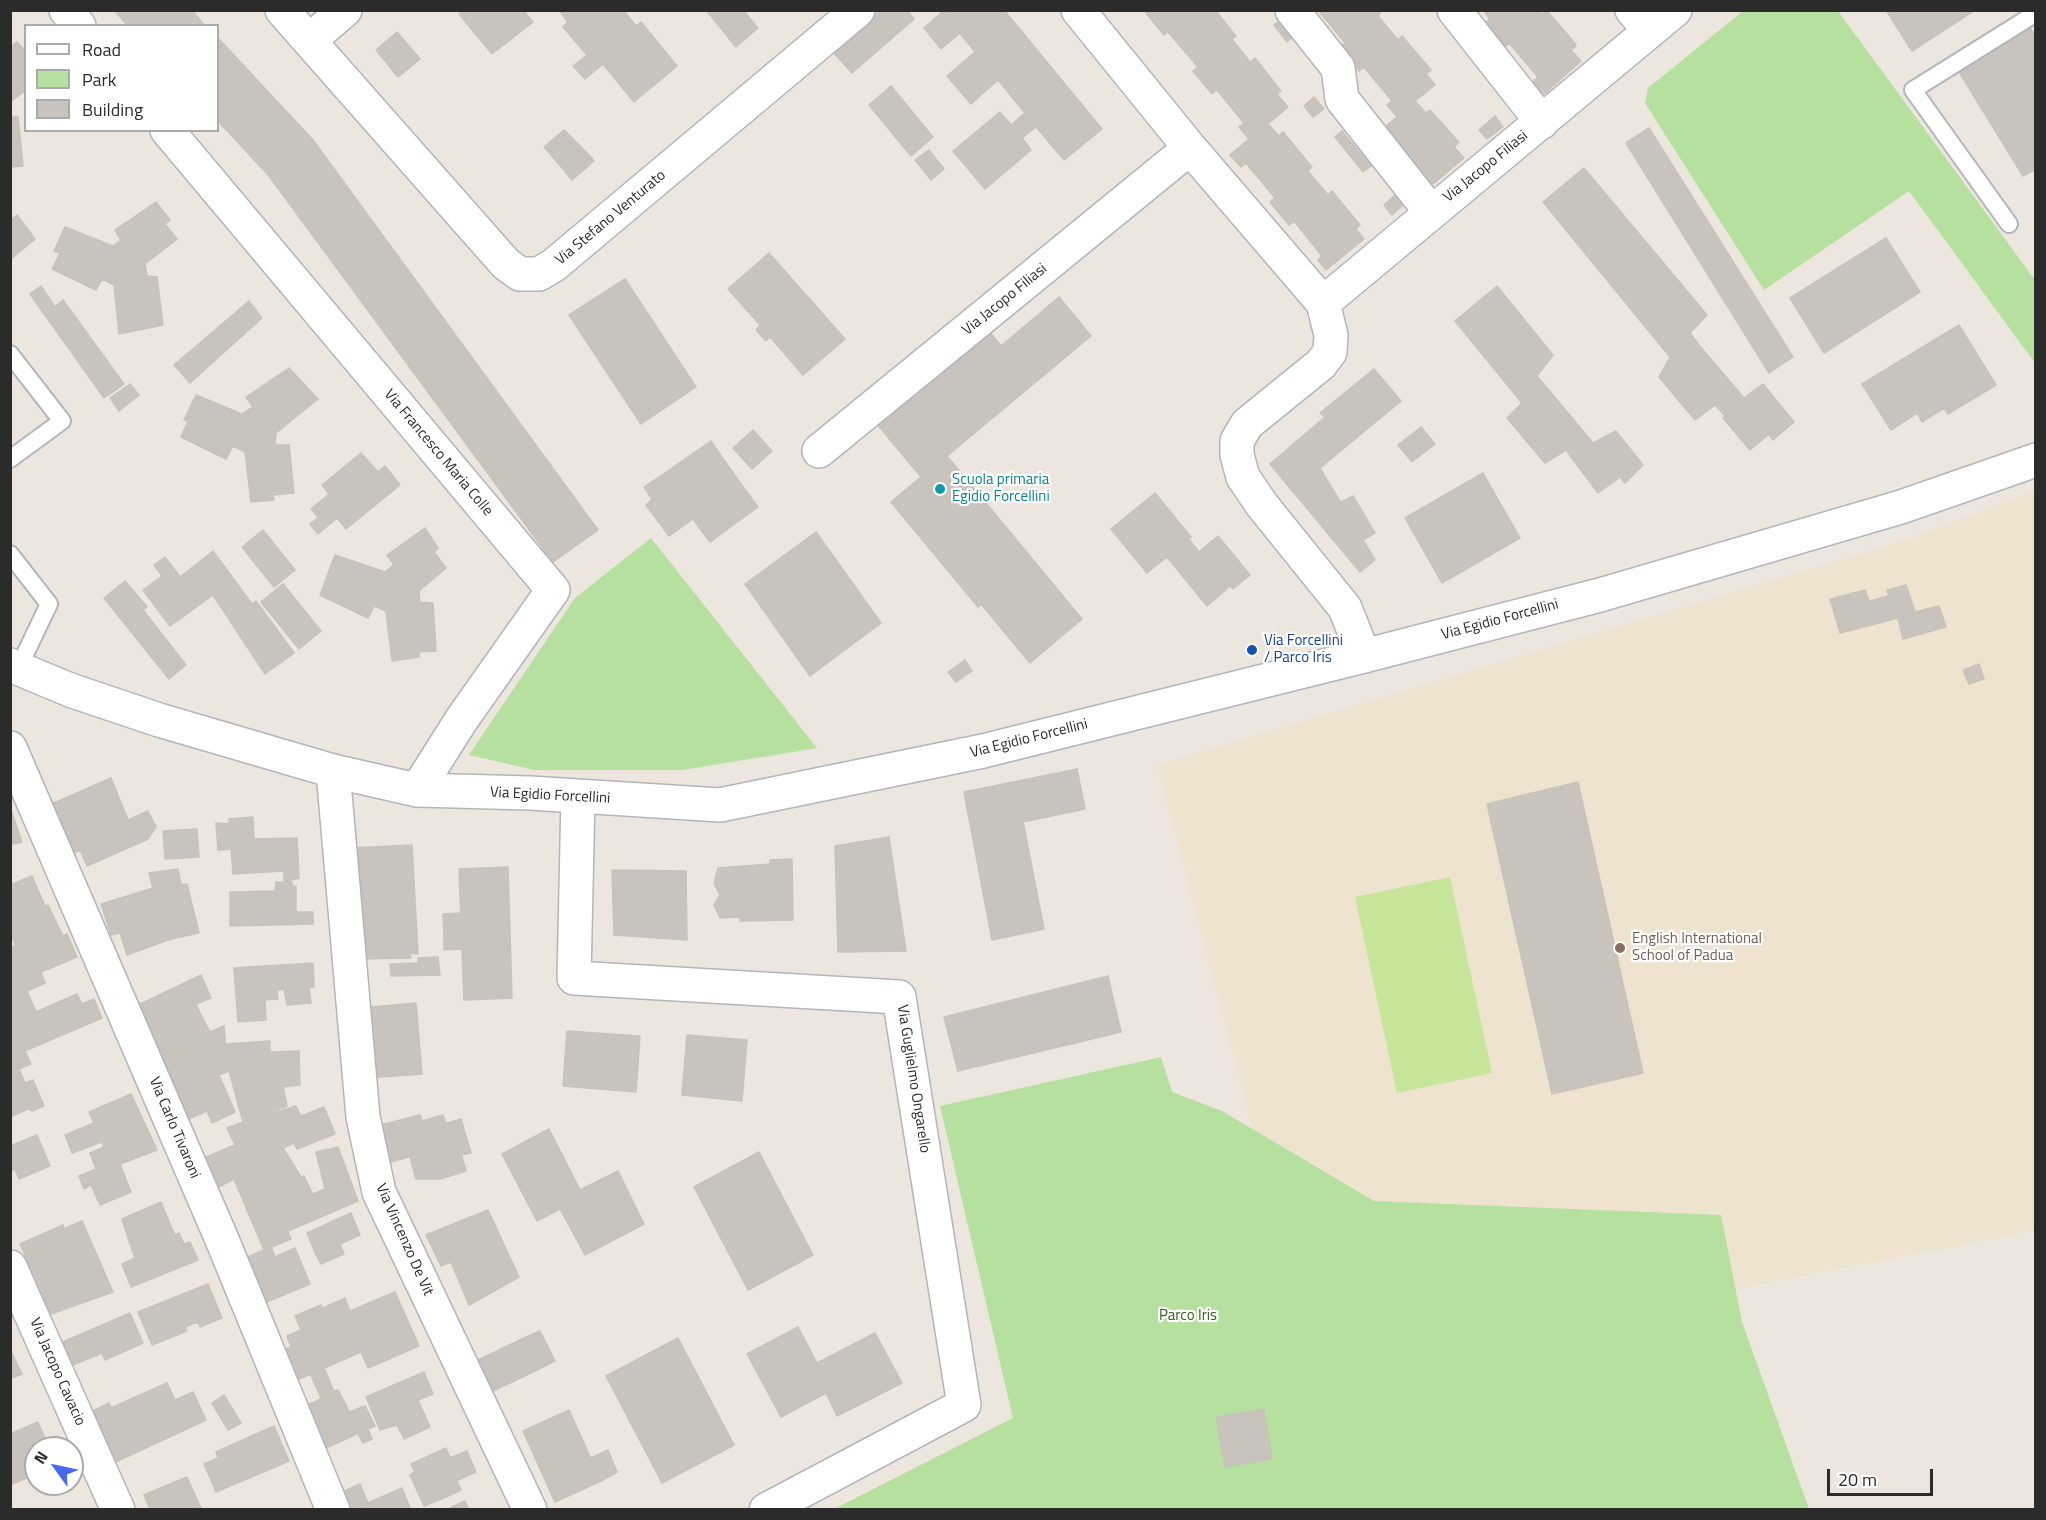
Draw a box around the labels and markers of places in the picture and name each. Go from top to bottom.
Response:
place label: Scuola primaria Egidio Forcellini [952,471,1050,506]
marker: Scuola primaria Egidio Forcellini [933,482,947,496]
place label: Via Forcellini / Parco Iris [1264,632,1343,667]
marker: Via Forcellini / Parco Iris [1245,643,1259,657]
place label: English International School of Padua [1632,930,1762,965]
marker: English International School of Padua [1613,941,1627,955]

